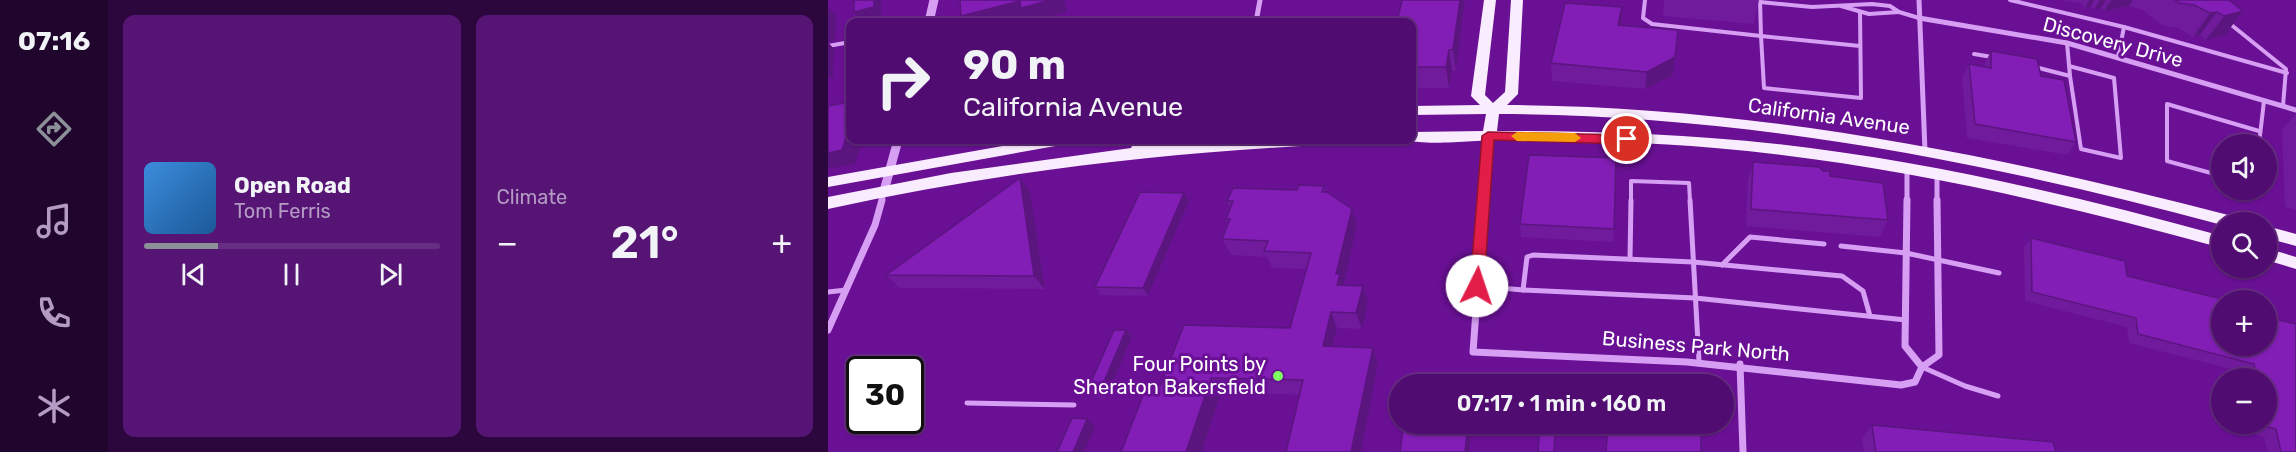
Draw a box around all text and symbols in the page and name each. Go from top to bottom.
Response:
street label: Discovery Drive [2040,12,2186,72]
text: 07:16 [18,25,90,57]
text: 90 m [963,40,1066,90]
icon: right [864,42,942,120]
text: California Avenue [963,91,1183,123]
street label: California Avenue [1747,93,1911,139]
icon: directions [33,108,75,150]
pin [1601,113,1652,164]
icon: arrive [1610,122,1643,155]
map controls [2211,134,2277,434]
button: sound [2211,134,2277,200]
text: Open Road [234,172,351,199]
text: Climate [497,185,567,209]
text: Tom Ferris [234,199,331,223]
icon: music [33,200,75,242]
button: search [2211,212,2277,278]
text: 21° [611,216,679,269]
text: − [497,223,518,262]
text: + [771,223,792,262]
position arrow [1445,254,1509,318]
icon: previous [177,258,210,291]
icon: pause [275,258,308,291]
icon: next [374,258,407,291]
button: + [2211,290,2277,356]
icon: phone [33,292,75,334]
street label: Business Park North [1601,326,1791,366]
place label: Four Points by Sheraton Bakersfield [1073,352,1266,399]
speed limit sign: 30 [846,356,924,434]
button: − [2211,368,2277,434]
marker: Four Points by Sheraton Bakersfield [1271,369,1285,383]
icon: climate [33,385,75,427]
text: 07:17 · 1 min · 160 m [1457,390,1666,417]

